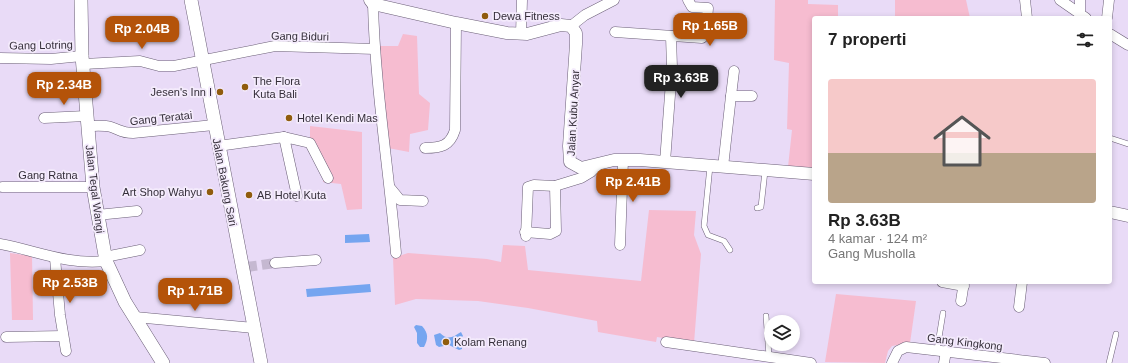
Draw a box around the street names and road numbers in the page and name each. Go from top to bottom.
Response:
street label: Gang Biduri [271,29,329,43]
street label: Gang Lotring [9,38,73,52]
street label: Jalan Kubu Anyar [565,69,581,156]
street label: Gang Teratai [129,109,193,127]
street label: Jalan Bakung Sari [211,137,239,227]
street label: Jalan Tegal Wangi [84,144,106,234]
street label: Gang Ratna [18,169,79,181]
street label: Gang Kingkong [927,331,1003,353]

